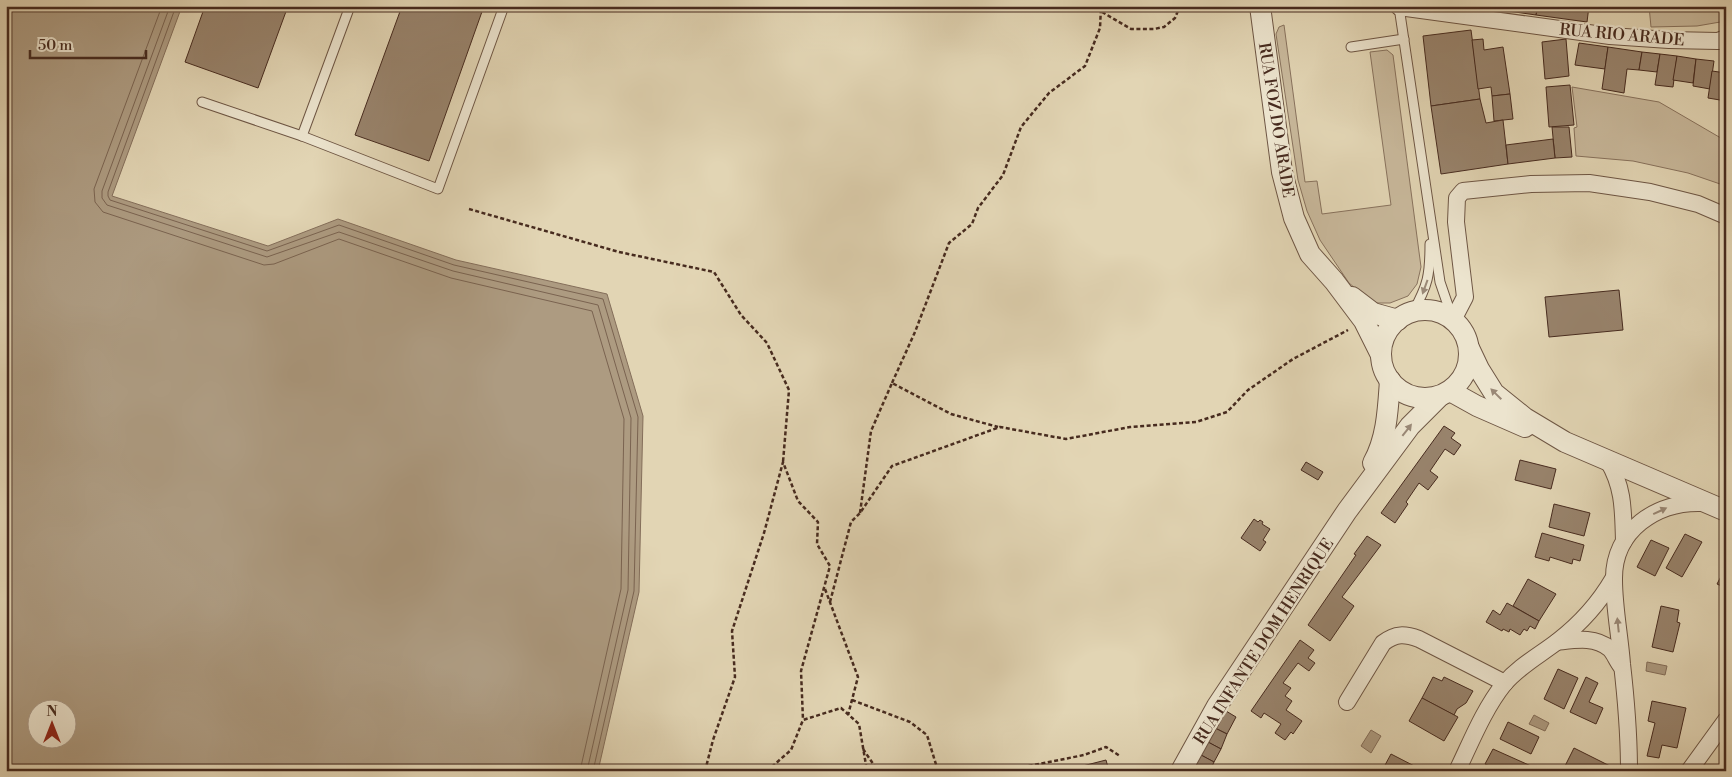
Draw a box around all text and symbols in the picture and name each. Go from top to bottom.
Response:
street label: RUA RIO ARADE [1559,20,1685,50]
scale bar [30,28,146,60]
text: 50 m [38,36,72,55]
street label: RUA FOZ DO ARADE [1254,41,1298,199]
one-way arrow [1421,279,1428,294]
one-way arrow [1491,388,1503,400]
one-way arrow [1402,424,1413,437]
one-way arrow [1652,506,1667,515]
street label: RUA INFANTE DOM HENRIQUE [1190,535,1338,748]
one-way arrow [1614,616,1622,632]
north arrow [28,700,78,750]
text: N [46,703,58,721]

